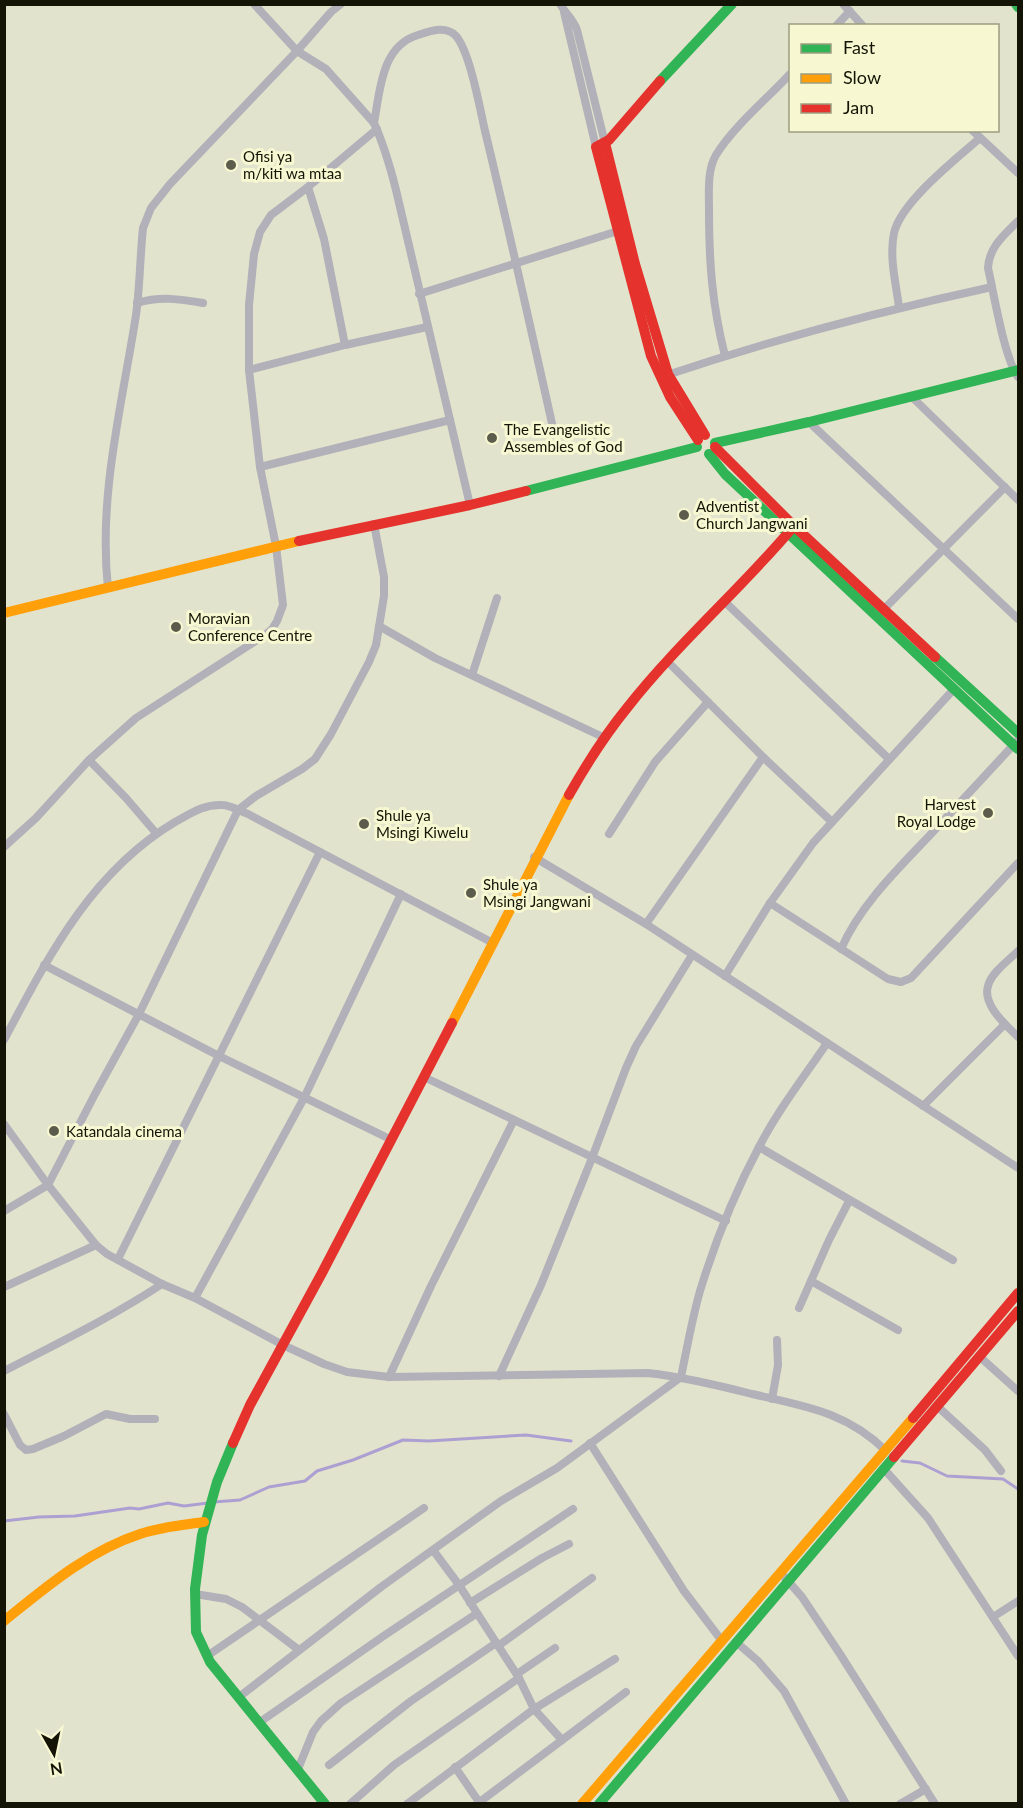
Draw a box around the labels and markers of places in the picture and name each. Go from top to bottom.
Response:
place label: Ofisi ya m/kiti wa mtaa [243,147,342,182]
marker: Ofisi ya m/kiti wa mtaa [224,158,238,172]
place label: The Evangelistic Assembles of God [504,420,623,455]
marker: The Evangelistic Assembles of God [485,431,499,445]
place label: Adventist Church Jangwani [696,497,808,532]
marker: Adventist Church Jangwani [677,508,691,522]
place label: Moravian Conference Centre [188,609,312,644]
marker: Moravian Conference Centre [169,620,183,634]
place label: Harvest Royal Lodge [897,795,977,830]
place label: Shule ya Msingi Kiwelu [376,806,468,841]
marker: Harvest Royal Lodge [981,806,995,820]
marker: Shule ya Msingi Kiwelu [357,817,371,831]
place label: Shule ya Msingi Jangwani [483,875,591,910]
marker: Shule ya Msingi Jangwani [464,886,478,900]
place label: Katandala cinema [66,1122,182,1140]
marker: Katandala cinema [47,1124,61,1138]

